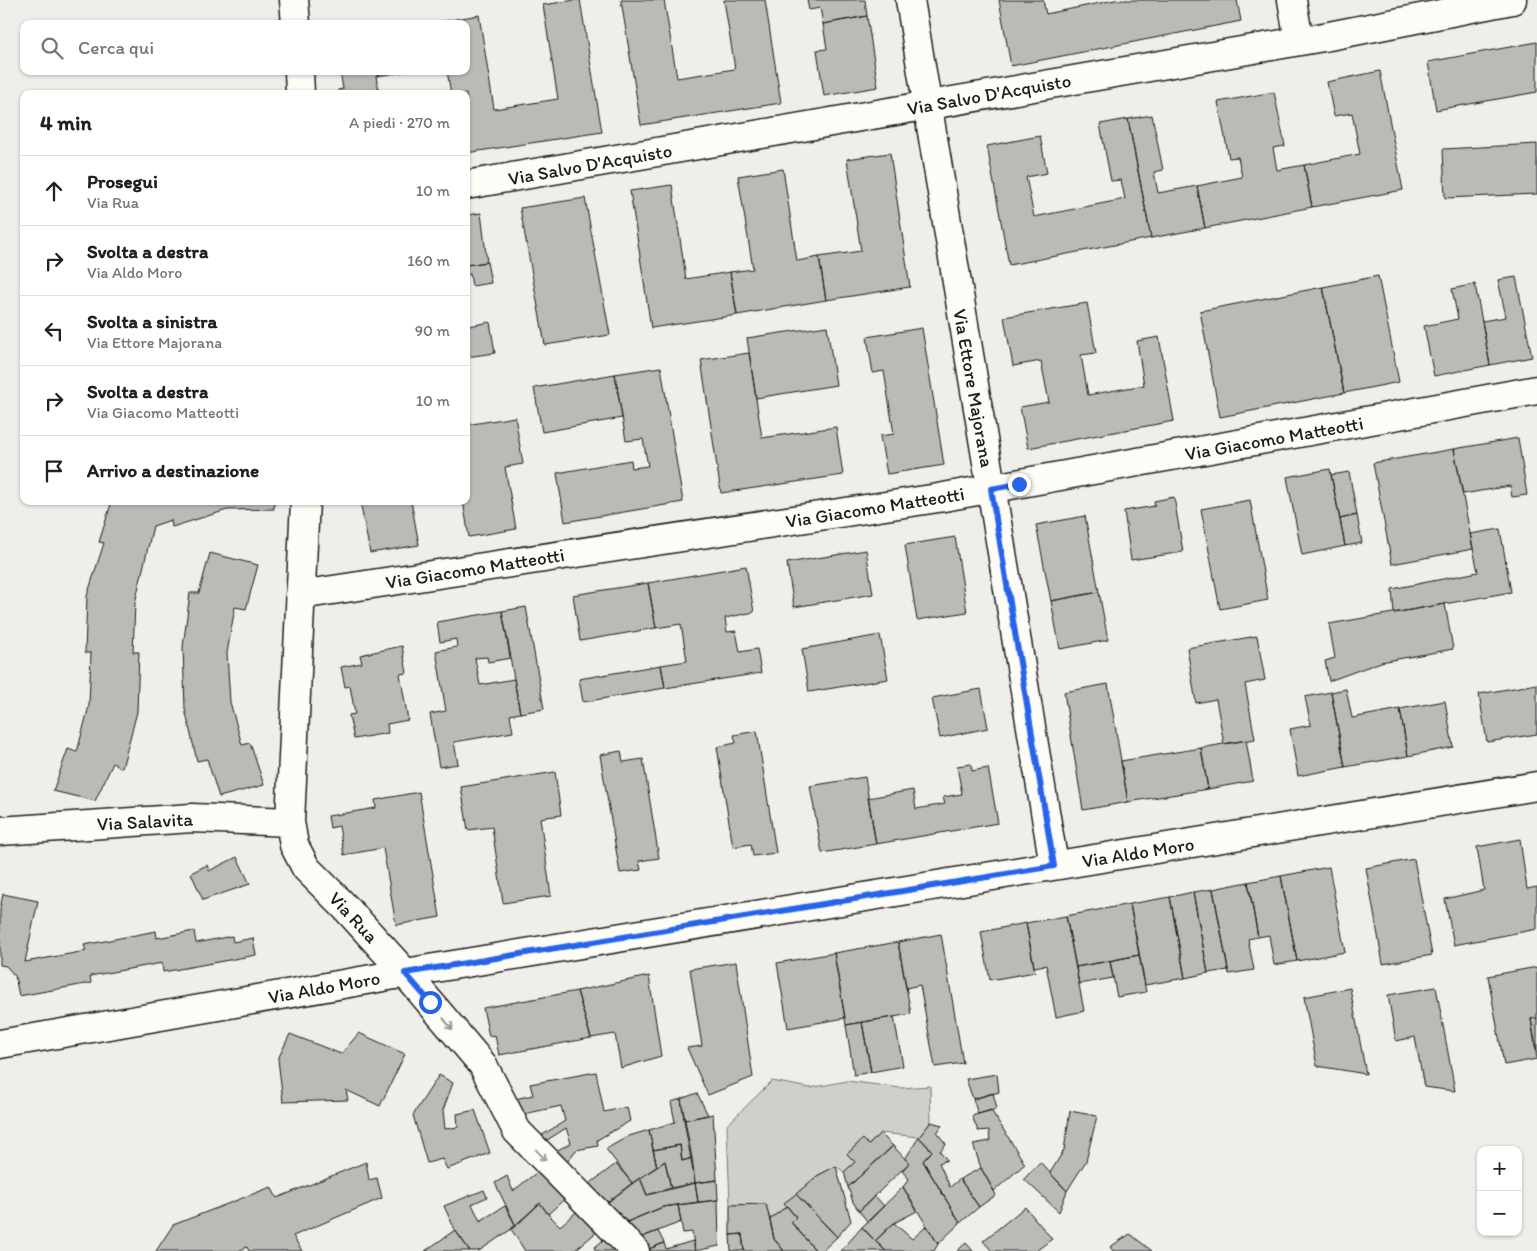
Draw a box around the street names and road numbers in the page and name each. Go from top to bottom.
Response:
street label: Via Salvo D'Acquisto [905,69,1073,120]
street label: Via Salvo D'Acquisto [506,139,674,190]
street label: Via Ettore Majorana [948,307,999,469]
street label: Via Giacomo Matteotti [1183,411,1365,466]
street label: Via Giacomo Matteotti [784,482,966,533]
street label: Via Giacomo Matteotti [384,543,566,594]
street label: Via Salavita [96,807,194,836]
street label: Via Aldo Moro [1080,832,1196,873]
street label: Via Rua [324,887,383,948]
street label: Via Aldo Moro [266,966,382,1009]

